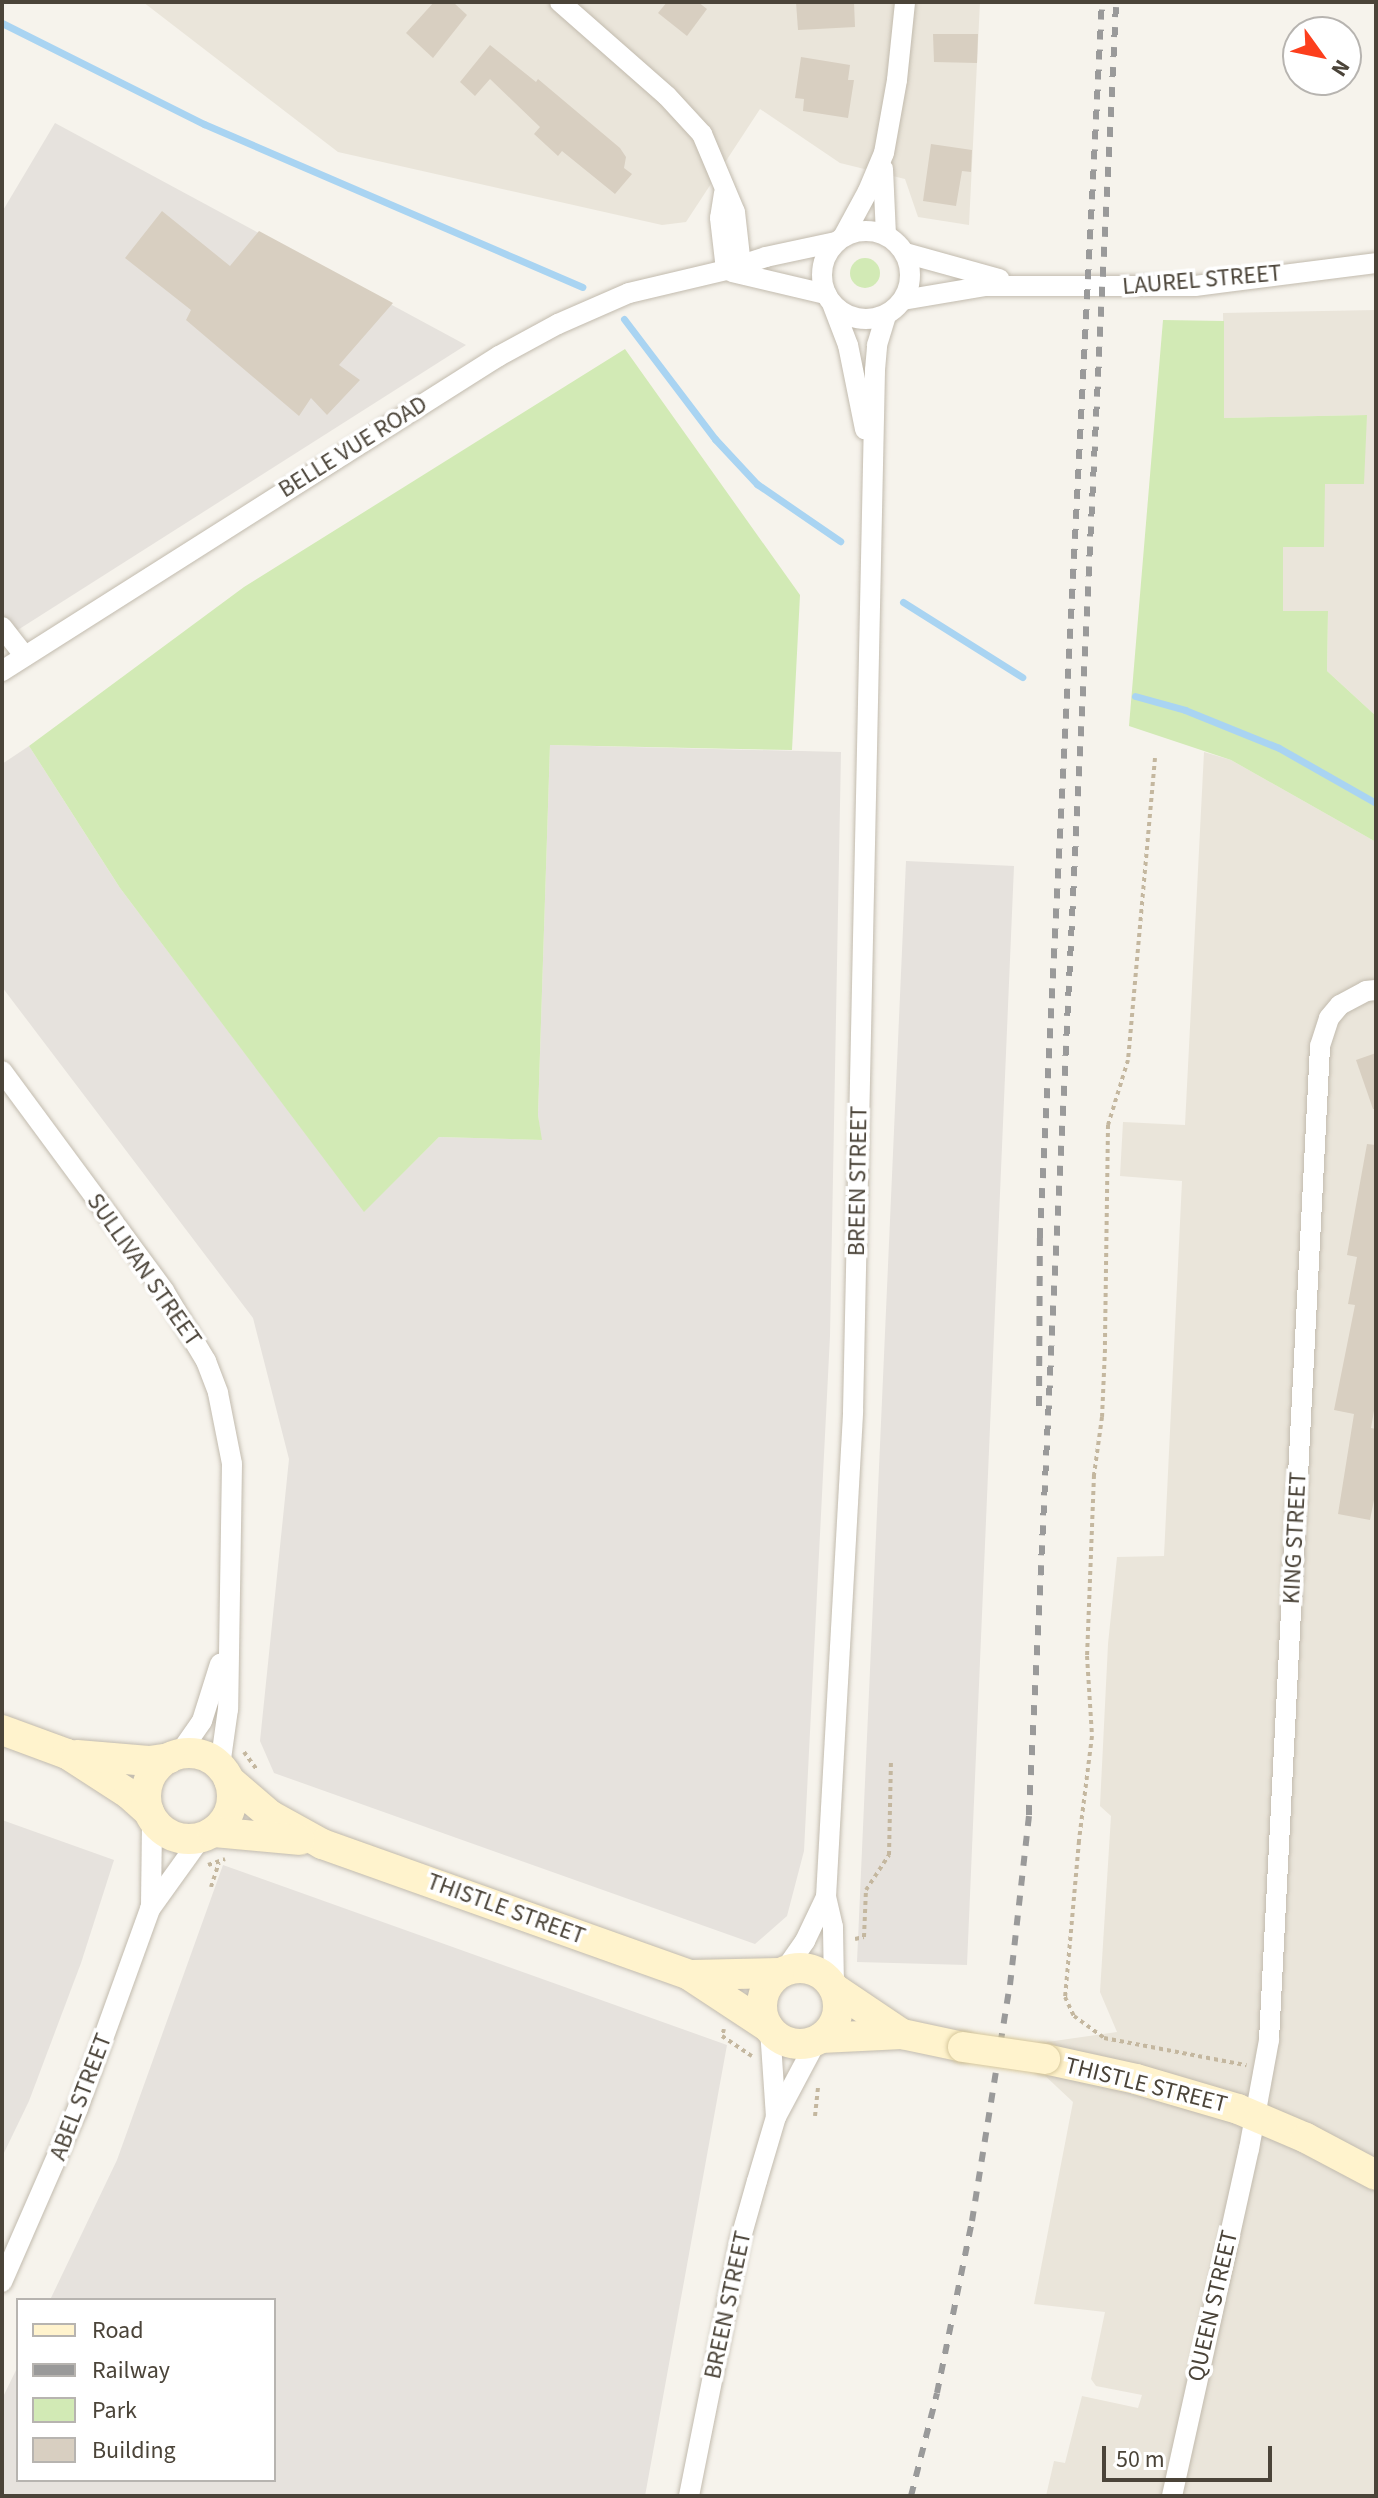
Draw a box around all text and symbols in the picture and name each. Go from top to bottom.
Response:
north arrow [1282,16,1362,96]
text: N [1323,53,1358,83]
street label: LAUREL STREET [1121,259,1283,301]
street label: BELLE VUE ROAD [273,390,433,504]
street label: BREEN STREET [842,1106,874,1256]
street label: SULLIVAN STREET [80,1188,208,1352]
street label: KING STREET [1277,1471,1313,1605]
street label: THISTLE STREET [423,1867,589,1951]
street label: ABEL STREET [44,2030,118,2164]
street label: THISTLE STREET [1062,2051,1230,2119]
street label: BREEN STREET [698,2228,758,2382]
street label: QUEEN STREET [1182,2228,1244,2384]
legend [16,2298,276,2482]
text: Road [92,2313,144,2348]
text: Railway [92,2353,170,2388]
text: Park [92,2393,137,2428]
scale bar [1106,2430,1276,2480]
text: Building [92,2433,176,2468]
text: 50 m [1116,2442,1165,2477]

